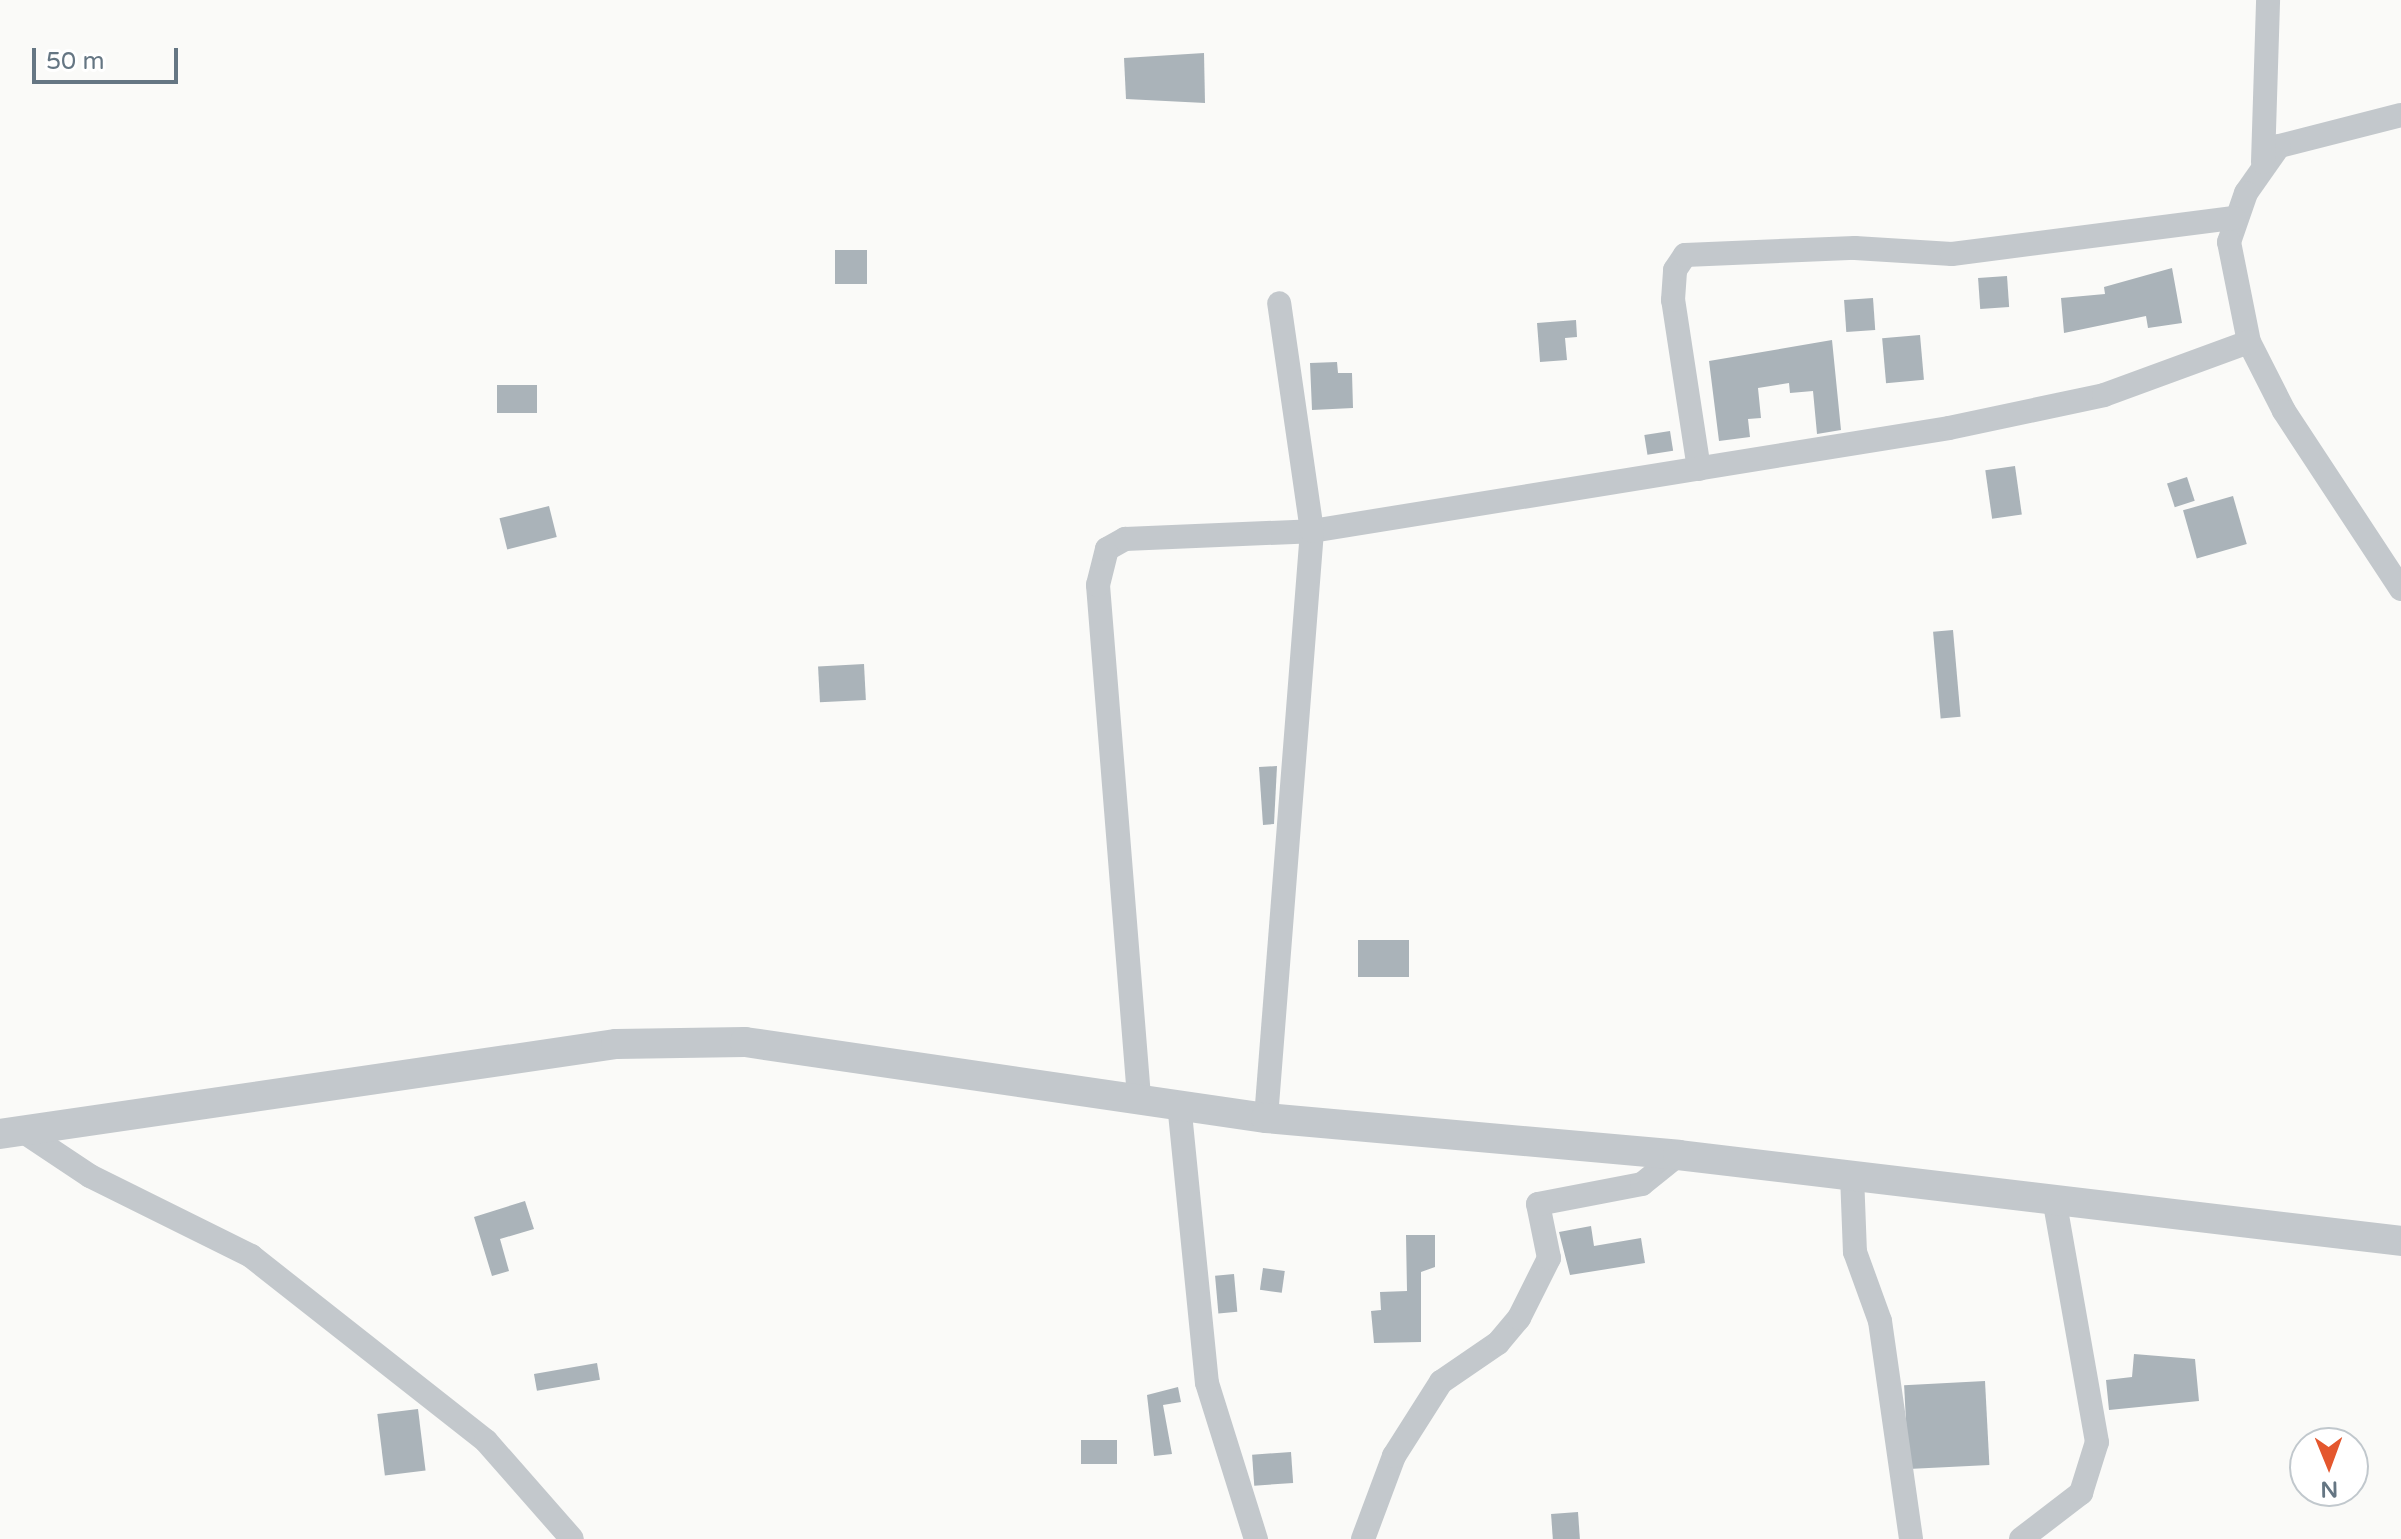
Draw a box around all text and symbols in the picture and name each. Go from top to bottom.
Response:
scale bar [36,32,182,82]
text: 50 m [46,47,104,76]
north arrow [2289,1427,2369,1507]
text: N [2320,1476,2338,1502]

